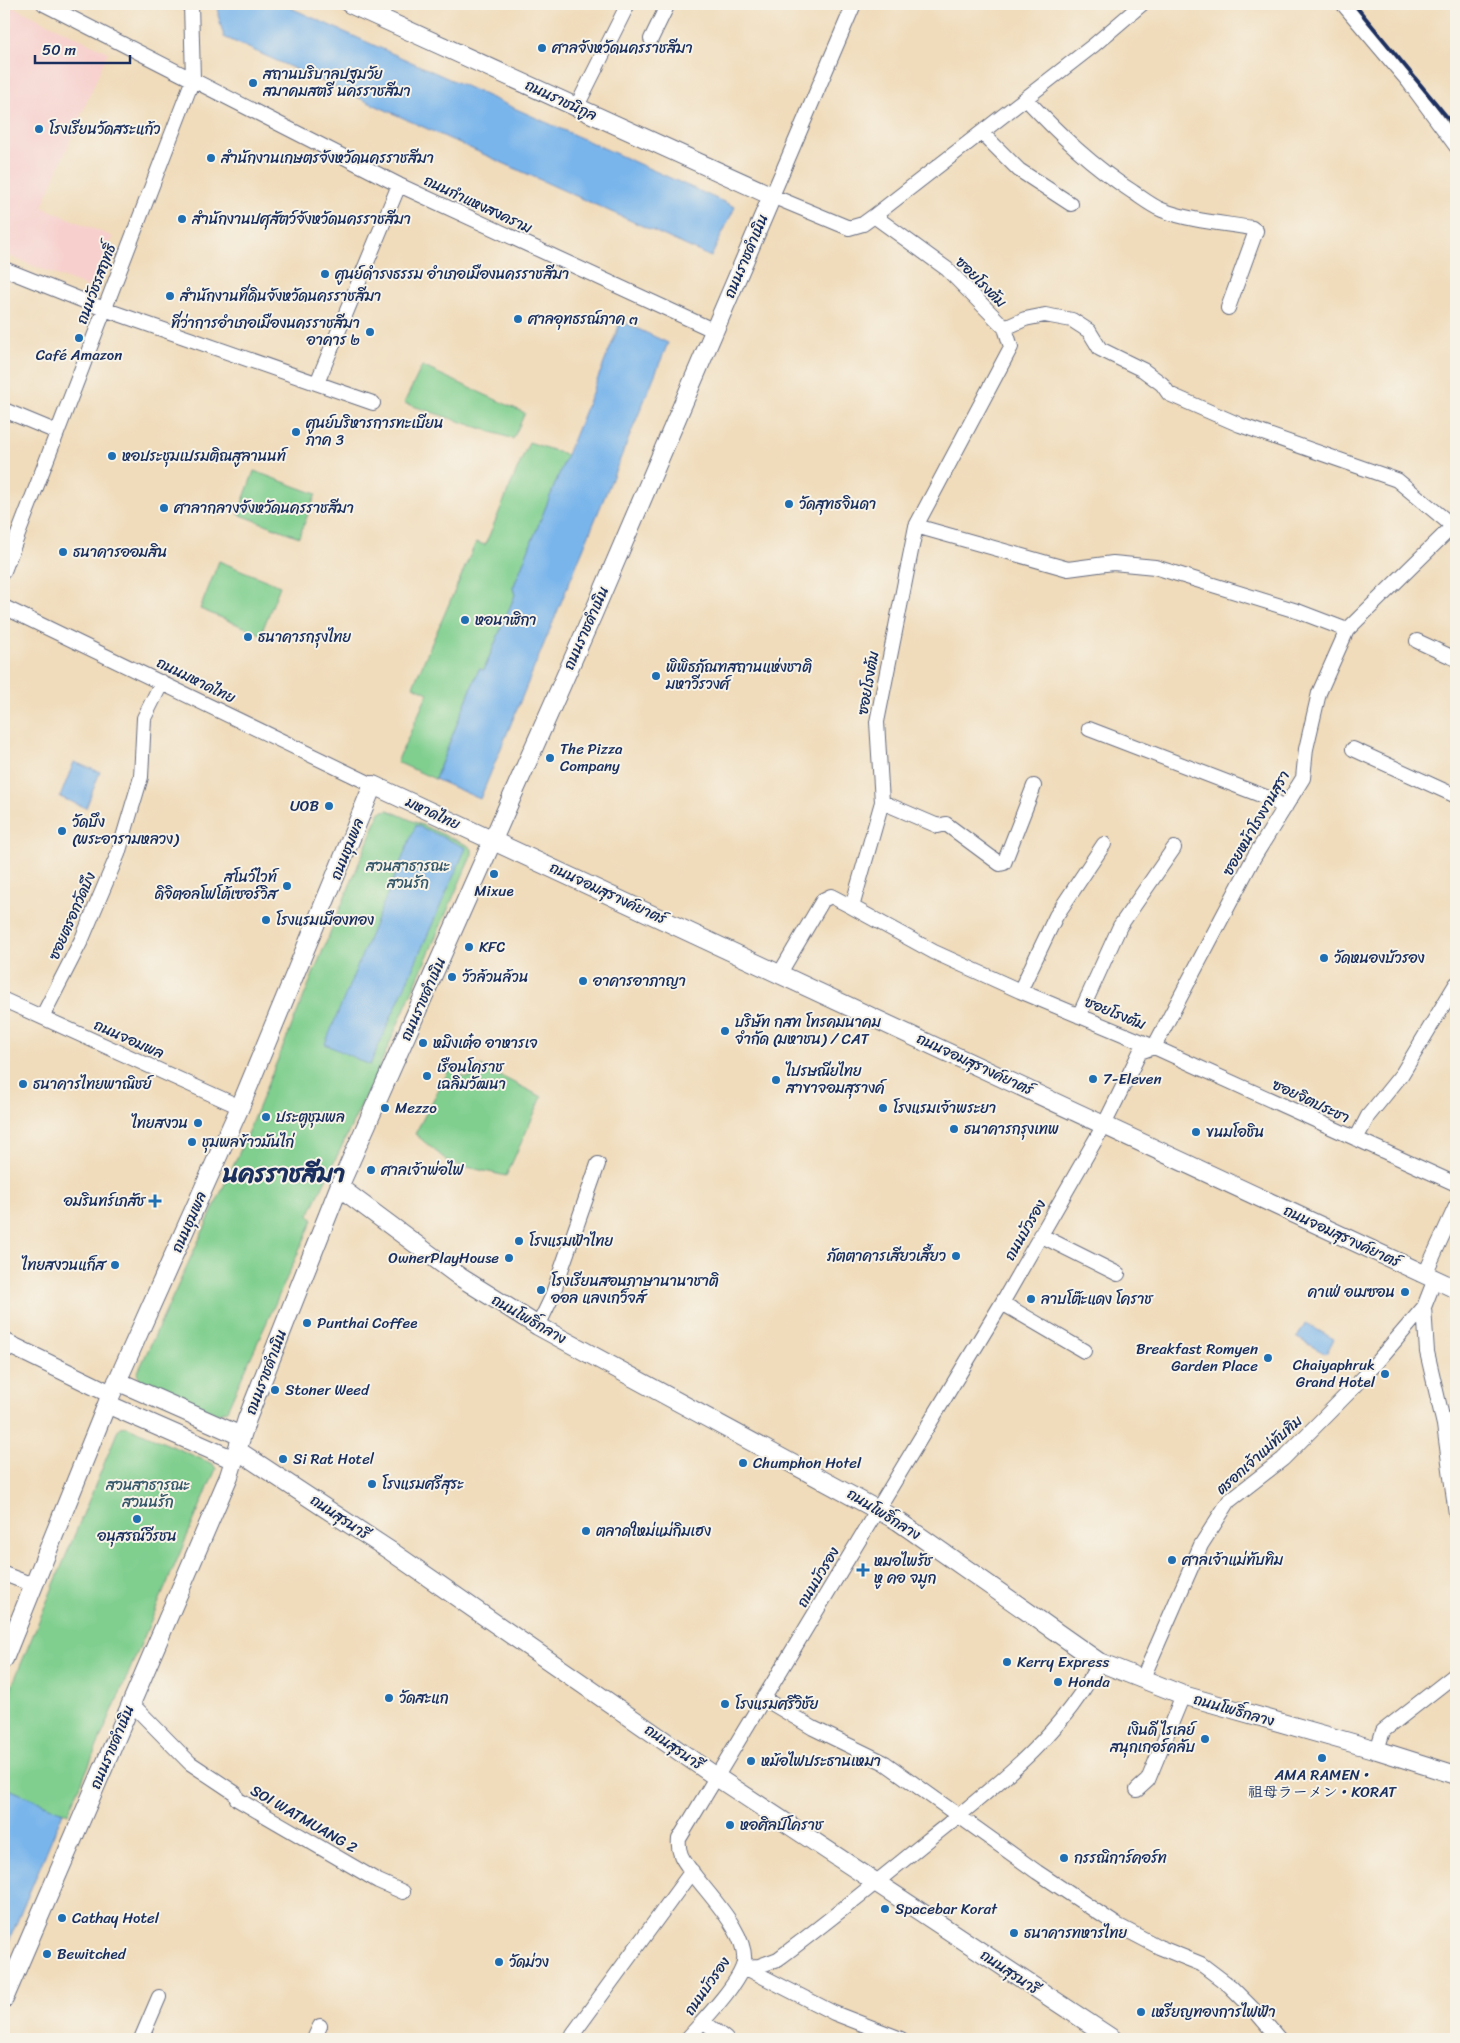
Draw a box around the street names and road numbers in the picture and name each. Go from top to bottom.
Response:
street label: ถนนราชนิกูล [521,72,601,128]
street label: ถนนกำแหงสงคราม [419,167,537,241]
street label: ถนนราชดำเนิน [717,210,775,302]
street label: ถนนวัชรสฤทธิ์ [69,237,125,328]
street label: ซอยโรงต้ม [949,250,1014,315]
street label: ถนนราชดำเนิน [556,582,616,674]
street label: ซอยโรงต้ม [850,648,887,717]
street label: ถนนมหาดไทย [152,650,240,711]
street label: ซอยหน้าโรงงานสุรา [1215,765,1297,881]
street label: มหาดไทย [400,789,465,837]
street label: ถนนชุมพล [323,814,371,884]
street label: ถนนจอมสุรางค์ยาตร์ [545,854,674,933]
street label: ซอยตรอกวัดบึง [41,868,103,964]
street label: ถนนราชดำเนิน [393,953,453,1045]
street label: ซอยโรงต้ม [1080,989,1150,1037]
street label: ถนนจอมพล [90,1012,168,1066]
street label: ถนนจอมสุรางค์ยาตร์ [912,1025,1041,1104]
street label: ซอยจิตประชา [1268,1072,1354,1130]
street label: ถนนชุมพล [164,1187,214,1257]
street label: ถนนบัวรอง [997,1194,1053,1266]
street label: ถนนจอมสุรางค์ยาตร์ [1279,1197,1408,1276]
street label: ถนนโพธิ์กลาง [486,1287,572,1351]
street label: ถนนราชดำเนิน [238,1325,294,1419]
street label: ตรอกเจ้าแม่ทับทิม [1210,1408,1309,1501]
street label: ถนนโพธิ์กลาง [842,1481,926,1547]
street label: ถนนสุรนารี [305,1487,377,1548]
street label: ถนนบัวรอง [790,1541,847,1613]
street label: ถนนโพธิ์กลาง [1190,1686,1278,1734]
street label: ถนนราชดำเนิน [83,1701,141,1793]
street label: ถนนสุรนารี [639,1717,711,1778]
street label: SOI WATMUANG 2 [245,1778,363,1860]
street label: ถนนสุรนารี [975,1942,1047,2003]
street label: ถนนบัวรอง [677,1951,737,2021]

